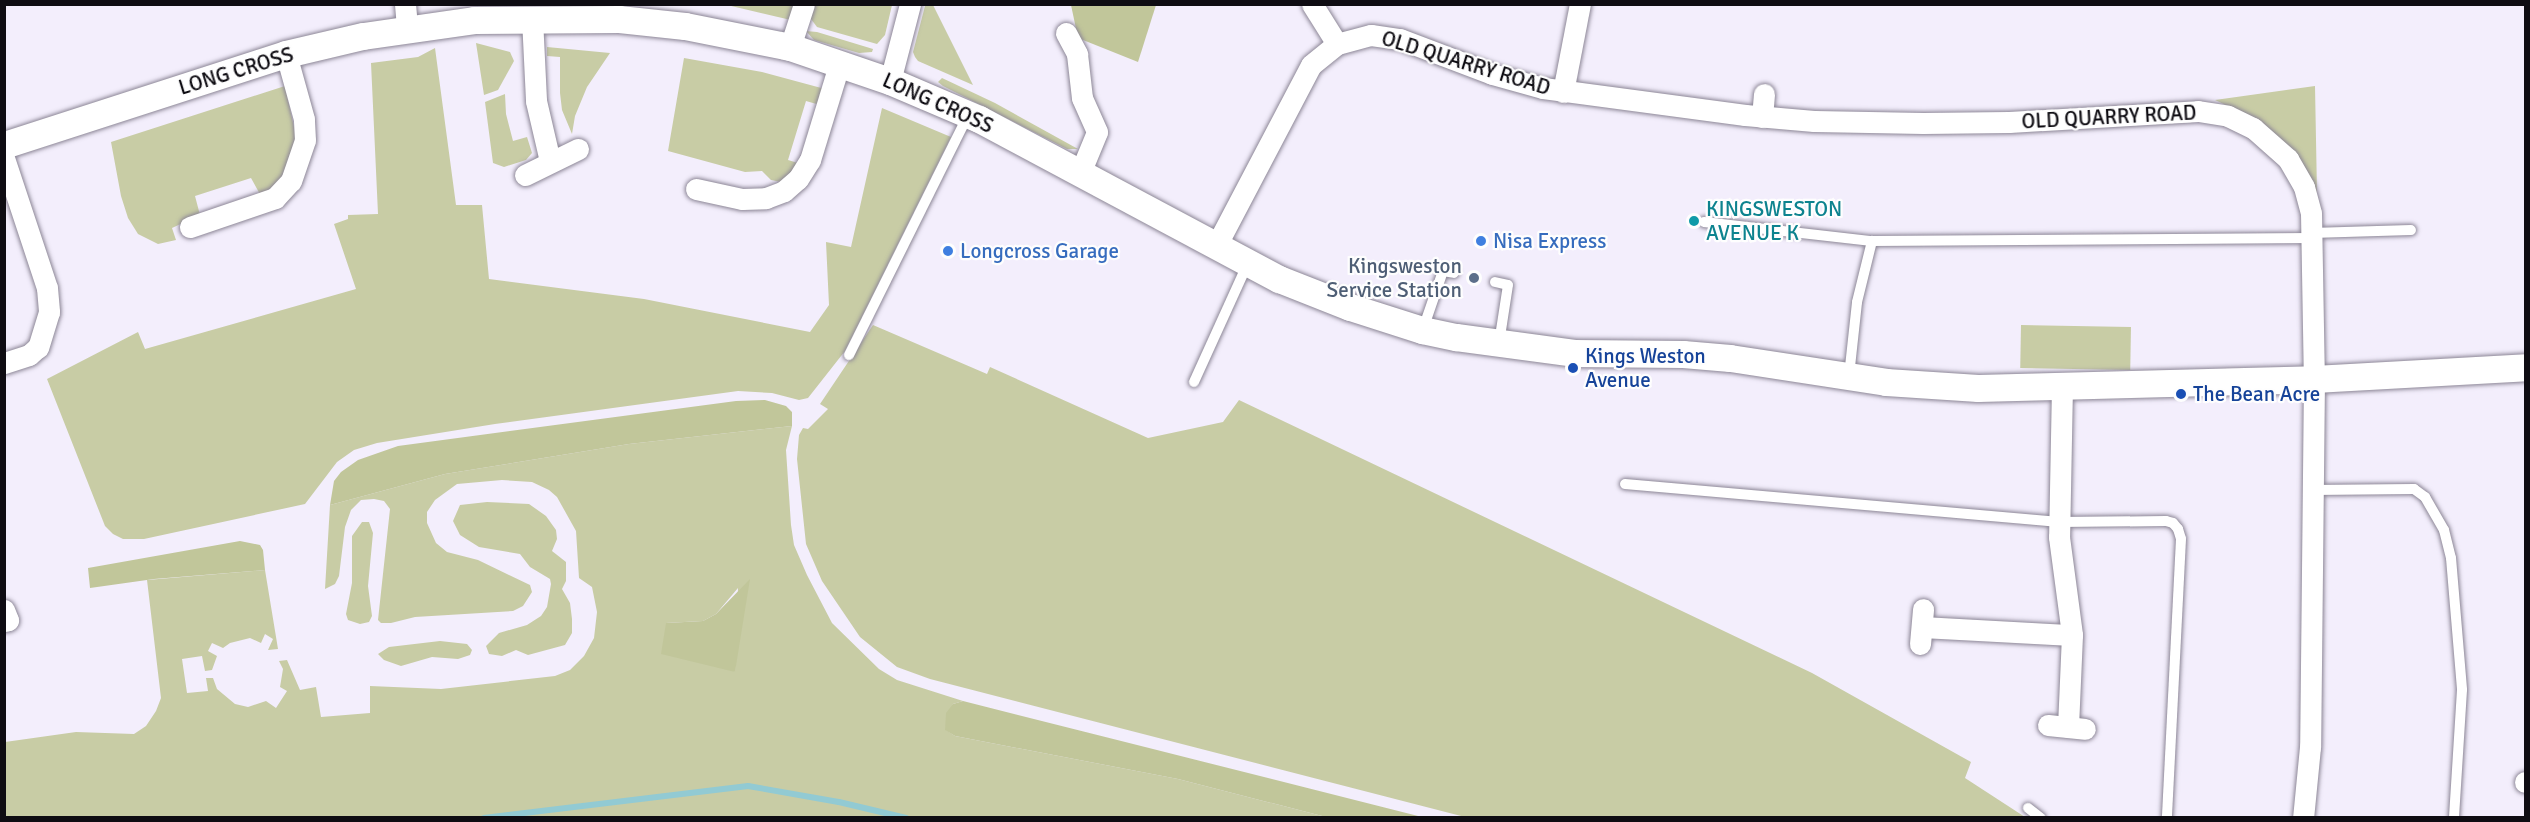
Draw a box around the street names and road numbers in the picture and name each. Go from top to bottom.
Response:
street label: OLD QUARRY ROAD [1379,25,1553,101]
street label: LONG CROSS [176,42,296,100]
street label: LONG CROSS [879,67,997,139]
street label: OLD QUARRY ROAD [2021,100,2197,134]

